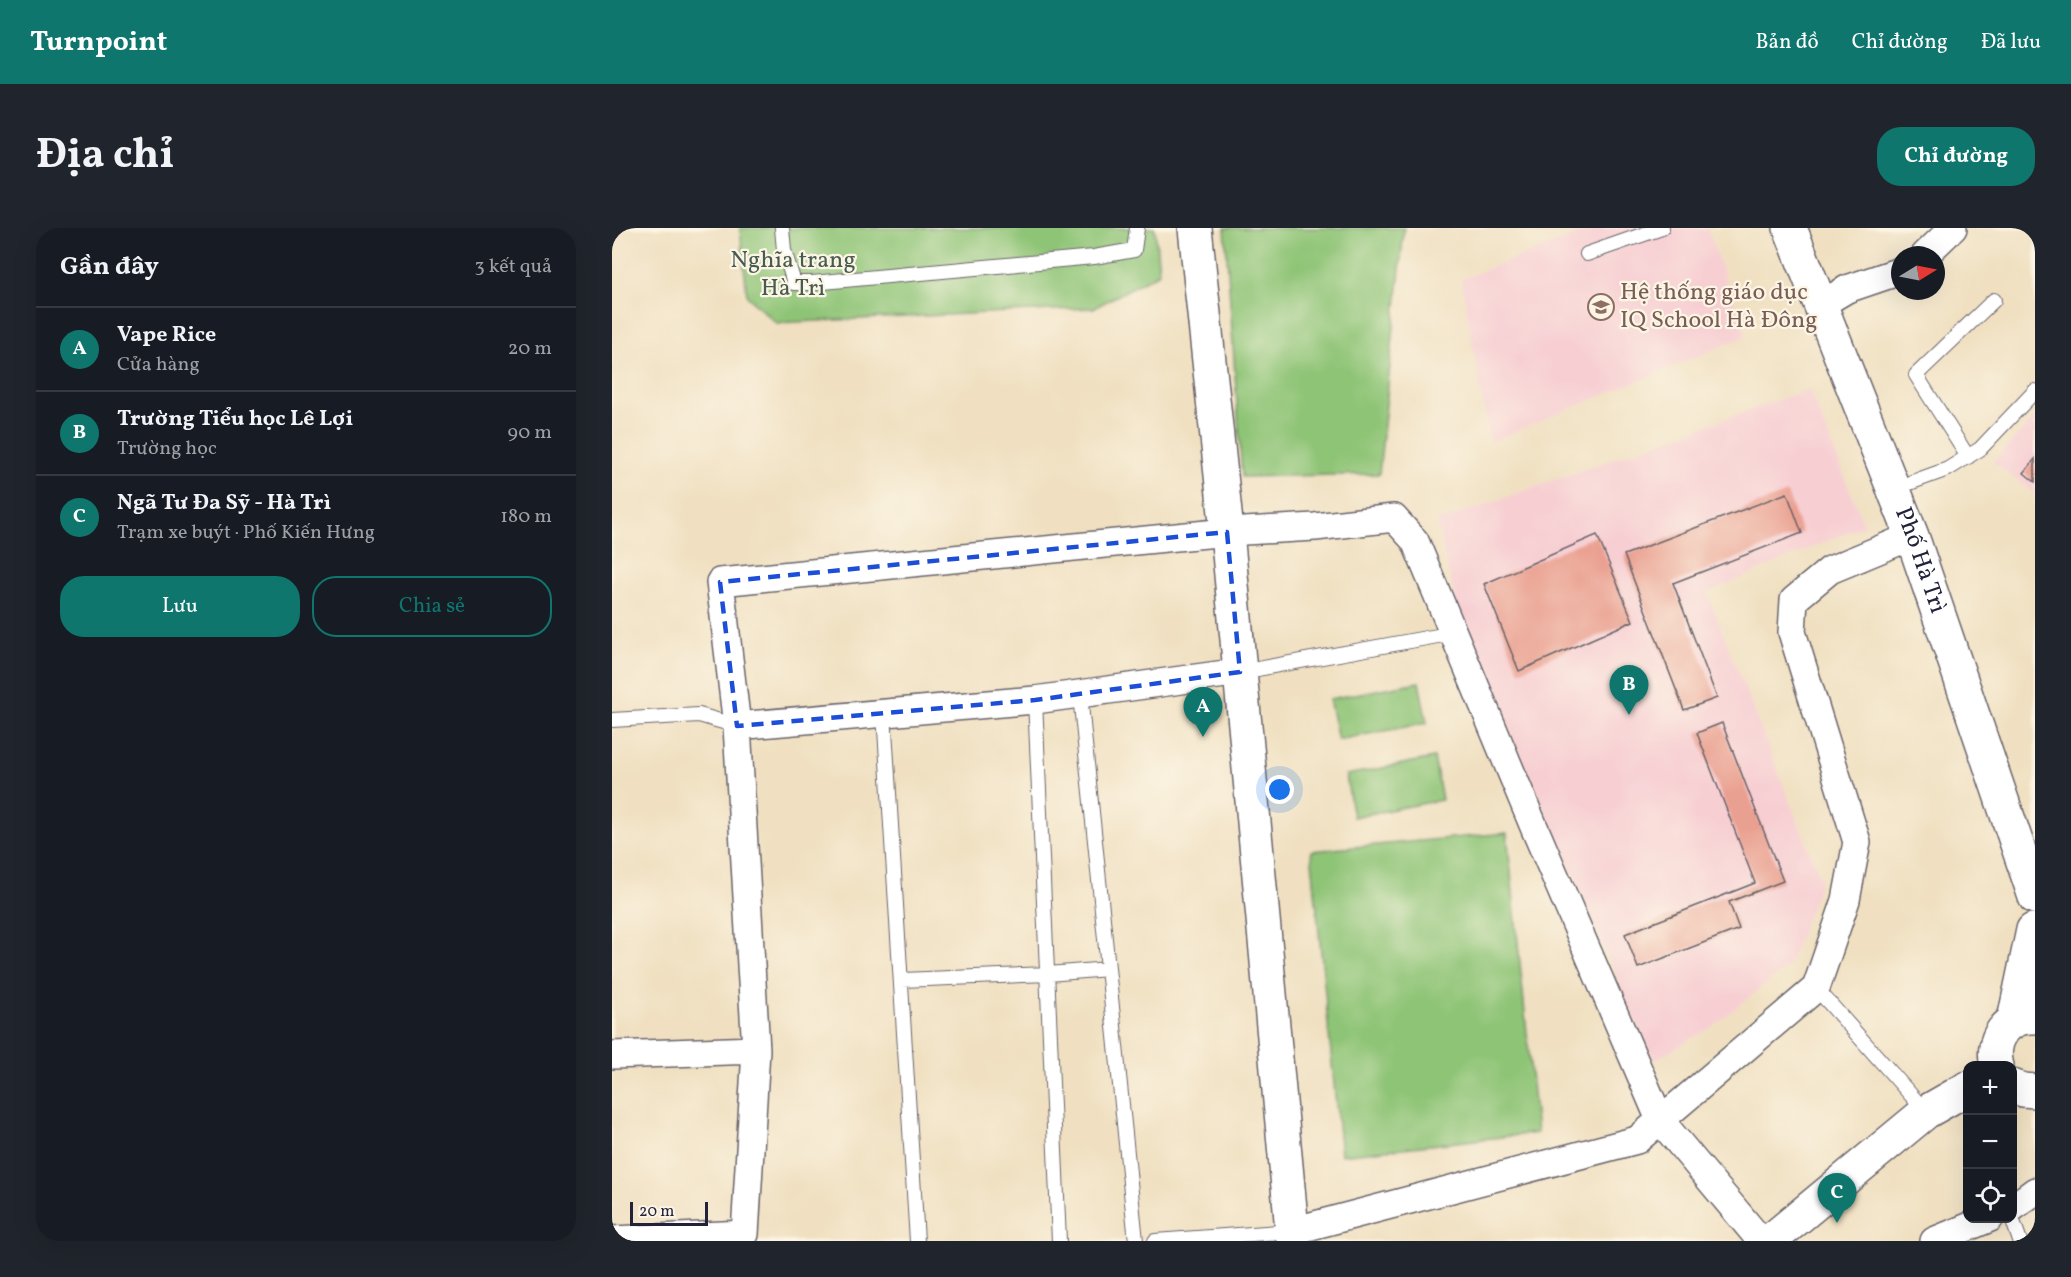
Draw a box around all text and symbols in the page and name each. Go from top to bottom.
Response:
text: Turnpoint [30,23,167,62]
text: Bản đồ [1755,28,1819,57]
text: Chỉ đường [1852,28,1948,57]
text: Đã lưu [1981,28,2041,57]
text: Địa chỉ [36,127,174,186]
button: Chỉ đường [1877,127,2035,186]
park label: Nghĩa trang Hà Trì [730,244,856,306]
north arrow [1891,246,1945,300]
text: Gần đây [60,249,159,285]
text: 3 kết quả [474,253,552,281]
place label: Hệ thống giáo dục IQ School Hà Đông [1620,276,1818,338]
school or university icon: Hệ thống giáo dục IQ School Hà Đông [1586,292,1616,322]
text: Vape Rice [117,320,216,351]
text: A [72,335,87,363]
text: 20 m [508,335,552,363]
text: Cửa hàng [117,351,200,379]
text: Trường Tiểu học Lê Lợi [117,404,353,435]
text: B [73,419,86,447]
text: 90 m [508,419,552,447]
text: Trường học [117,435,217,463]
text: Ngã Tư Đa Sỹ - Hà Trì [117,488,331,519]
street label: Phố Hà Trì [1885,502,1954,618]
text: C [73,503,86,531]
text: 180 m [500,503,552,531]
text: Trạm xe buýt · Phố Kiến Hưng [117,519,375,547]
button: Lưu [60,576,300,637]
button: Chia sẻ [312,576,552,637]
pin: B [1610,666,1648,715]
pin: A [1184,688,1222,737]
your location [1265,775,1294,804]
map controls [1963,1061,2017,1223]
button: + [1963,1061,2017,1115]
button: − [1963,1115,2017,1169]
button: locate [1963,1169,2017,1223]
pin: C [1818,1174,1856,1223]
scale bar [630,1199,708,1226]
text: 20 m [639,1201,674,1223]

